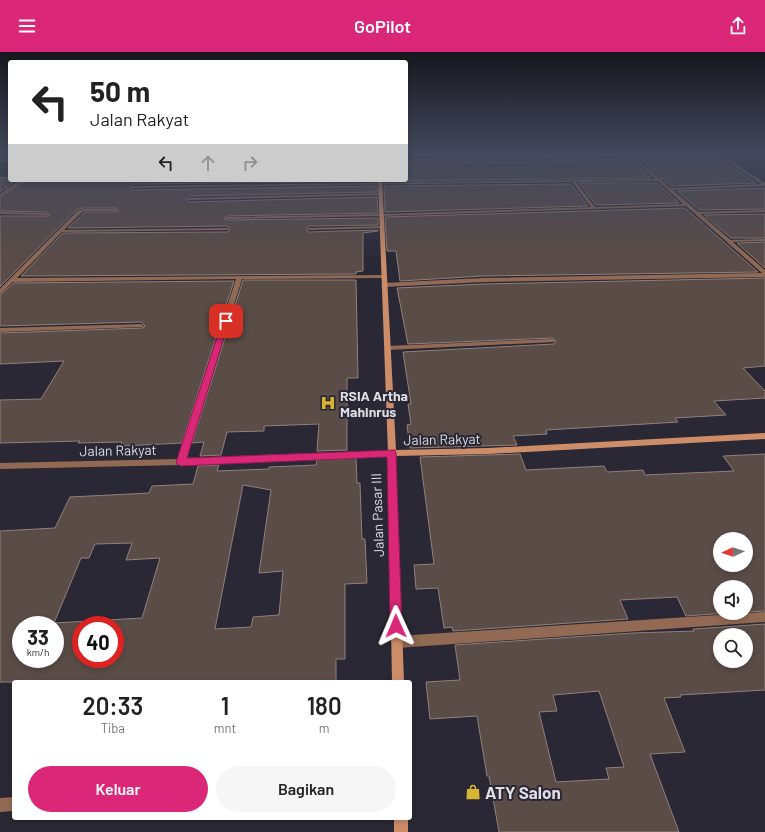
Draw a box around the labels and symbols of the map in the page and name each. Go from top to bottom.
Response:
pin [209,304,243,338]
place label: RSIA Artha Mahinrus [340,387,408,420]
hospital icon: RSIA Artha Mahinrus [319,394,337,412]
street label: Jalan Rakyat [403,430,481,448]
street label: Jalan Rakyat [79,441,157,459]
street label: Jalan Pasar III [367,473,387,557]
north arrow [713,532,753,572]
position arrow [375,605,417,647]
speed limit sign: 40 [72,616,124,668]
place label: ATY Salon [485,782,561,802]
shop icon: ATY Salon [464,783,482,801]

